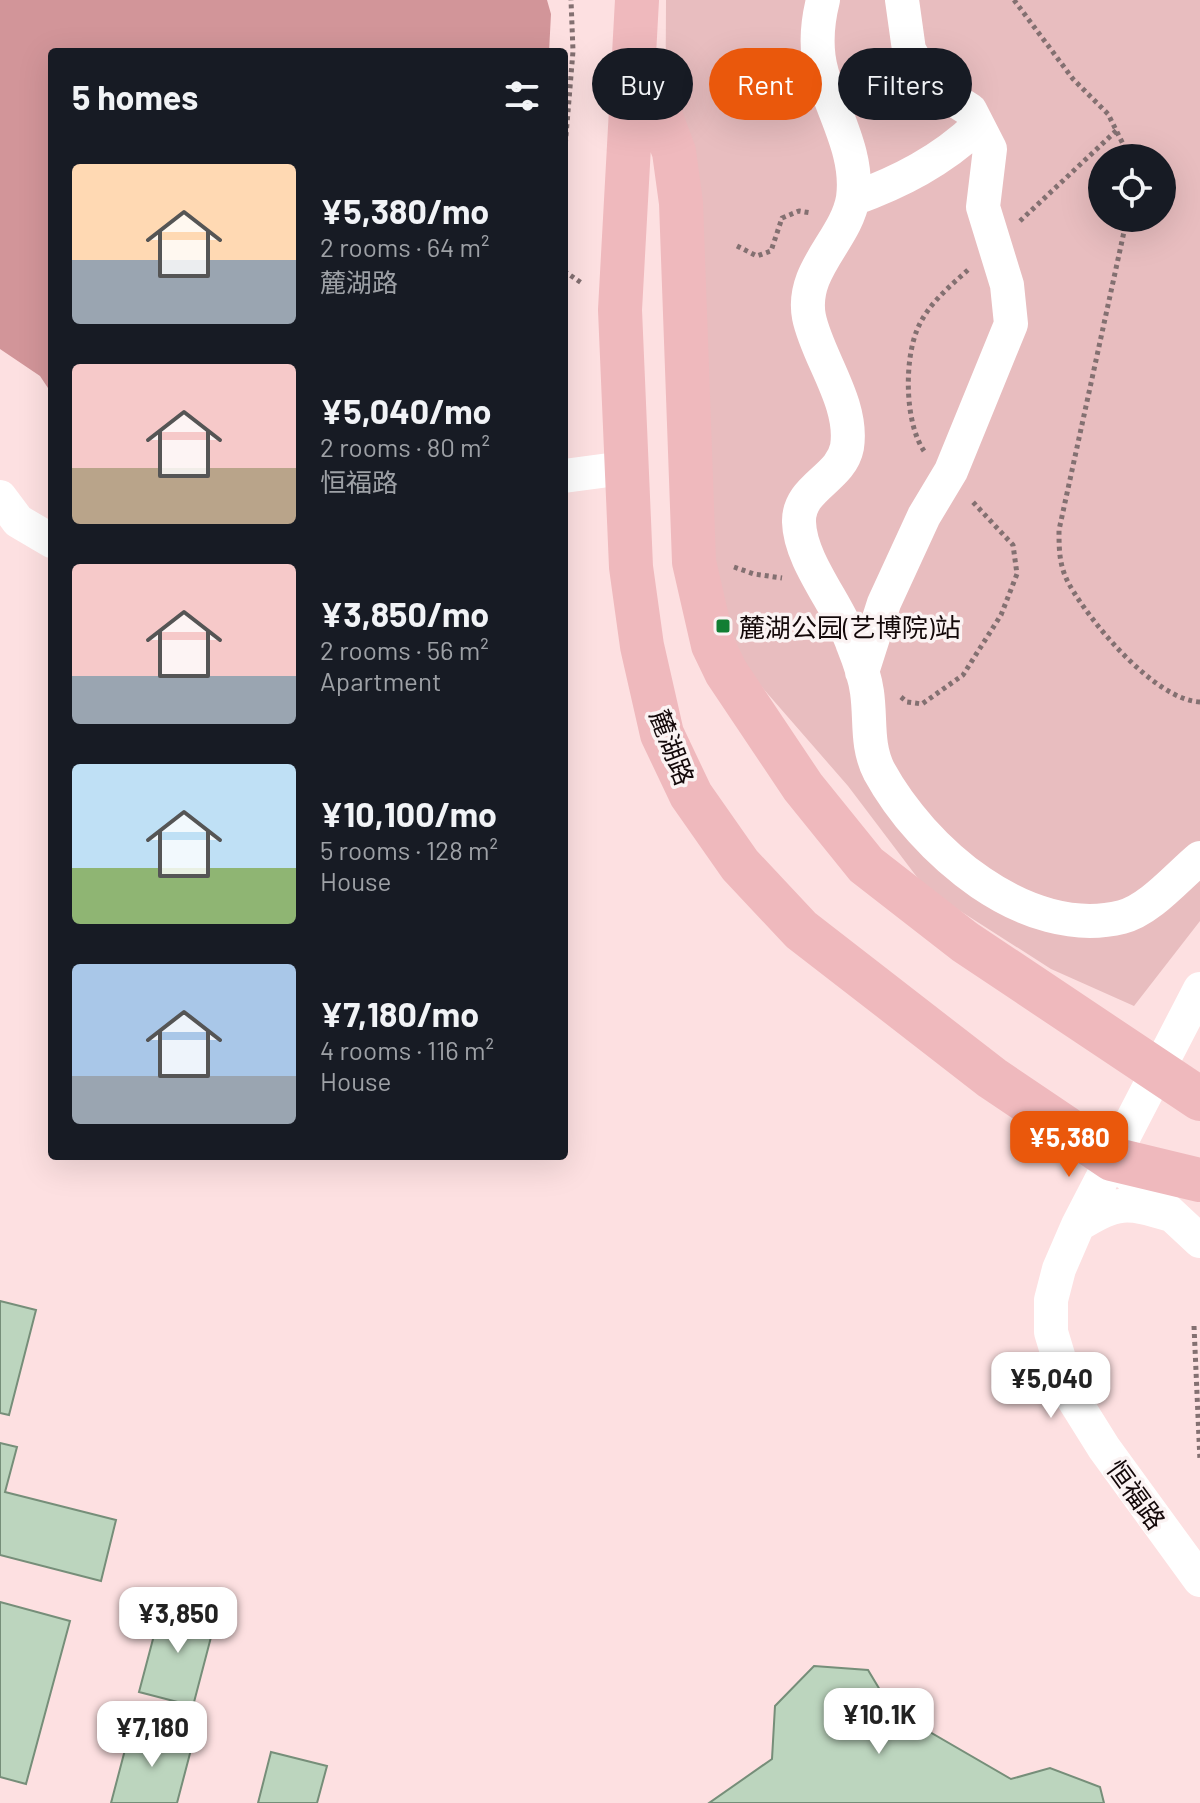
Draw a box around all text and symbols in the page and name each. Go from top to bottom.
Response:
chip: Buy [592,48,693,120]
chip: Rent [709,48,822,120]
chip: Filters [838,48,972,120]
icon: filters [500,74,544,118]
text: 5 homes [72,76,198,117]
map controls [1088,144,1176,232]
button: locate [1088,144,1176,232]
text: ¥5,380/mo [320,190,489,231]
icon: home [136,196,232,292]
text: 2 rooms · 64 m² [320,231,490,262]
text: 麓湖路 [320,266,398,297]
text: ¥5,040/mo [320,390,491,431]
icon: home [136,396,232,492]
text: 2 rooms · 80 m² [320,431,490,462]
text: 恒福路 [320,466,398,497]
text: ¥3,850/mo [320,593,489,634]
icon: home [136,596,232,692]
place label: 麓湖公园(艺博院)站 [739,611,961,642]
marker: 麓湖公园(艺博院)站 [714,617,732,635]
text: 2 rooms · 56 m² [320,634,489,665]
text: Apartment [320,665,441,696]
street label: 麓湖路 [645,705,701,789]
text: ¥10,100/mo [320,793,497,834]
icon: home [136,796,232,892]
text: 5 rooms · 128 m² [320,834,498,865]
text: House [320,865,391,896]
text: ¥7,180/mo [320,993,479,1034]
icon: home [136,996,232,1092]
text: 4 rooms · 116 m² [320,1034,494,1065]
text: House [320,1065,391,1096]
pin: ¥5,380 [1004,1111,1134,1179]
text: ¥5,380 [1028,1121,1110,1152]
pin: ¥5,040 [986,1352,1116,1420]
text: ¥5,040 [1009,1362,1093,1393]
street label: 恒福路 [1102,1453,1172,1535]
pin: ¥3,850 [113,1587,243,1655]
text: ¥3,850 [137,1597,219,1628]
pin: ¥10.1K [814,1688,944,1756]
text: ¥10.1K [842,1698,916,1729]
pin: ¥7,180 [87,1701,217,1769]
text: ¥7,180 [115,1711,189,1742]

